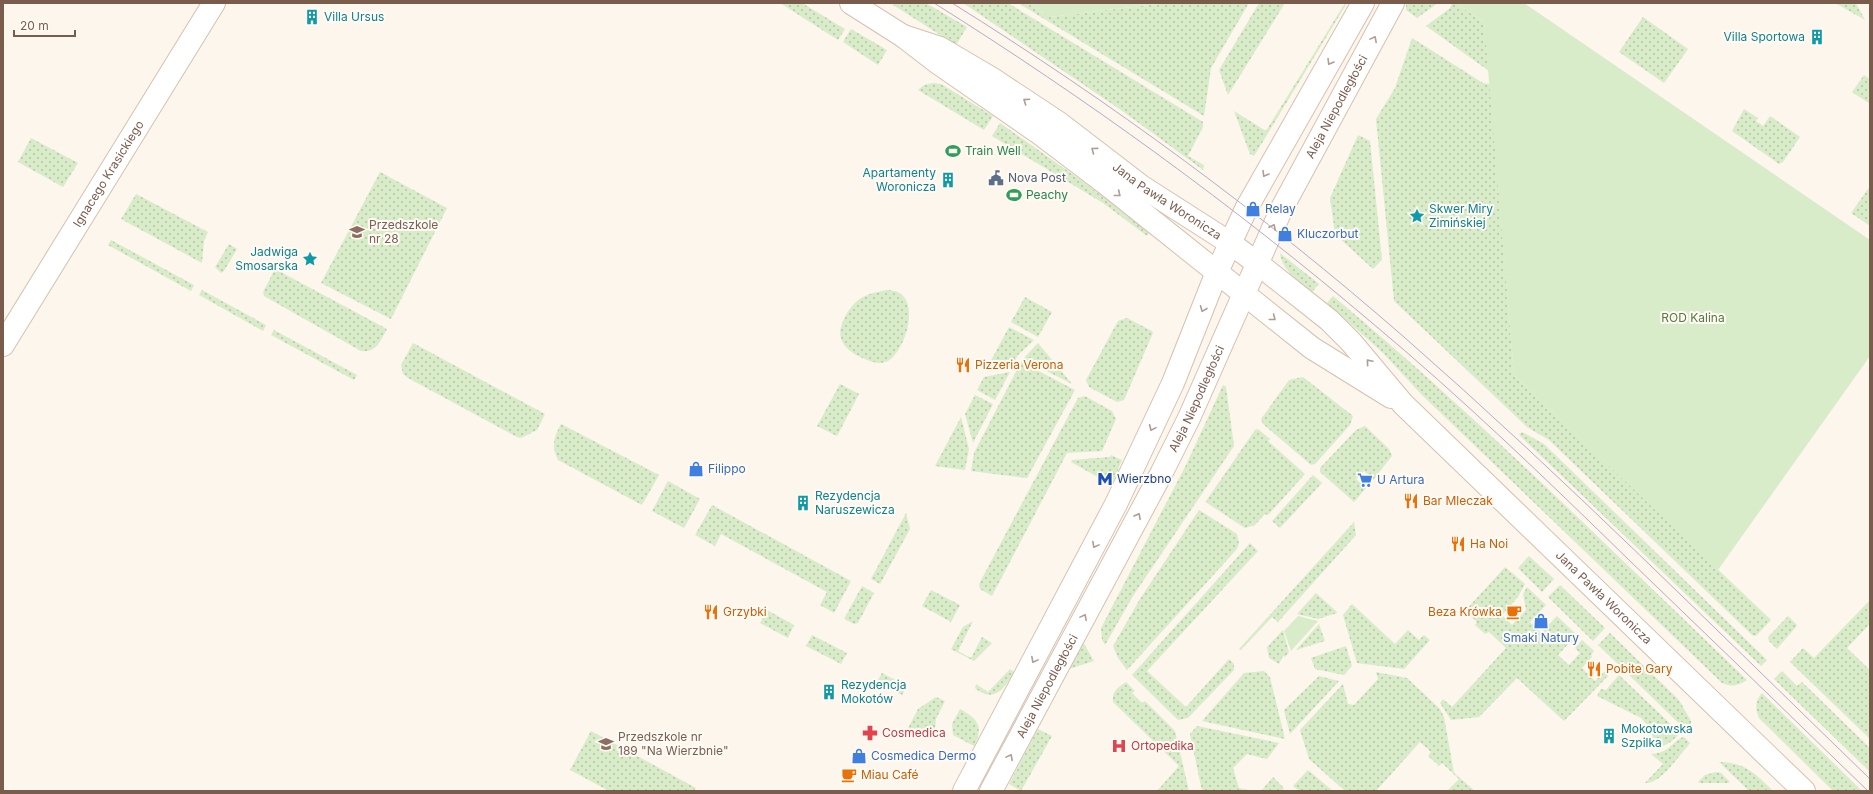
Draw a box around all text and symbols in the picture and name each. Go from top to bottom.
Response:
building icon: Villa Ursus [303,8,321,26]
place label: Villa Ursus [324,9,384,24]
scale bar [14,12,75,38]
text: 20 m [20,18,49,33]
building icon: Villa Sportowa [1808,28,1826,46]
place label: Villa Sportowa [1724,29,1805,44]
one-way arrow [1370,36,1377,43]
street label: Aleja Niepodległości [1302,52,1370,161]
one-way arrow [1328,58,1335,65]
one-way arrow [1024,99,1031,106]
street label: Ignacego Krasickiego [70,118,147,230]
sports icon: Train Well [944,142,962,160]
place label: Train Well [965,143,1021,158]
one-way arrow [1091,148,1098,155]
street label: Jana Pawła Woronicza [1110,159,1225,243]
place label: Apartamenty Woronicza [863,165,936,194]
public building icon: Nova Post [987,169,1005,187]
place label: Nova Post [1008,170,1066,185]
one-way arrow [1262,170,1270,177]
building icon: Apartamenty Woronicza [939,171,957,189]
sports icon: Peachy [1005,186,1023,204]
place label: Peachy [1026,187,1068,202]
one-way arrow [1114,189,1121,196]
shop icon: Relay [1244,200,1262,218]
place label: Relay [1265,201,1296,216]
place label: Skwer Miry Zimińskiej [1429,201,1493,230]
place icon: Skwer Miry Zimińskiej [1408,207,1426,225]
place label: Przedszkole nr 28 [369,217,438,246]
school or university icon: Przedszkole nr 28 [348,223,366,241]
one-way arrow [1268,224,1276,232]
shop icon: Kluczorbut [1276,225,1294,243]
place label: Kluczorbut [1297,226,1359,241]
place label: Jadwiga Smosarska [235,244,298,273]
place icon: Jadwiga Smosarska [301,250,319,268]
one-way arrow [1200,304,1208,312]
park label: ROD Kalina [1661,310,1725,325]
one-way arrow [1269,313,1276,320]
street label: Aleja Niepodległości [1165,343,1227,454]
restaurant icon: Pizzeria Verona [954,356,972,374]
place label: Pizzeria Verona [975,357,1063,372]
one-way arrow [1367,360,1374,367]
one-way arrow [1149,424,1157,432]
shop icon: Filippo [687,460,705,478]
place label: Filippo [708,461,746,476]
metro station icon: Wierzbno [1096,470,1114,488]
place label: Wierzbno [1117,471,1172,486]
supermarket icon: U Artura [1356,471,1374,489]
place label: U Artura [1377,472,1425,487]
place label: Rezydencja Naruszewicza [815,488,895,517]
restaurant icon: Bar Mleczak [1402,492,1420,510]
place label: Bar Mleczak [1423,493,1493,508]
building icon: Rezydencja Naruszewicza [794,494,812,512]
one-way arrow [1134,513,1141,520]
restaurant icon: Ha Noi [1449,535,1467,553]
place label: Ha Noi [1470,536,1508,551]
one-way arrow [1092,541,1099,548]
street label: Jana Pawła Woronicza [1553,547,1655,647]
restaurant icon: Grzybki [702,603,720,621]
cafe icon: Beza Krówka [1505,603,1523,621]
place label: Grzybki [723,604,767,619]
place label: Beza Krówka [1428,604,1502,619]
shop icon: Smaki Natury [1532,612,1550,630]
one-way arrow [1079,614,1086,621]
place label: Smaki Natury [1503,630,1579,645]
street label: Aleja Niepodległości [1013,631,1081,740]
one-way arrow [1031,656,1039,663]
restaurant icon: Pobite Gary [1585,660,1603,678]
place label: Pobite Gary [1606,661,1673,676]
place label: Rezydencja Mokotów [841,677,906,706]
building icon: Rezydencja Mokotów [820,683,838,701]
place label: Mokotowska Szpilka [1621,721,1693,750]
pharmacy icon: Cosmedica [861,724,879,742]
place label: Cosmedica [882,725,946,740]
building icon: Mokotowska Szpilka [1600,727,1618,745]
place label: Przedszkole nr 189 "Na Wierzbnie" [618,729,729,758]
school or university icon: Przedszkole nr 189 "Na Wierzbnie" [597,735,615,753]
hospital icon: Ortopedika [1110,737,1128,755]
place label: Ortopedika [1131,738,1194,753]
shop icon: Cosmedica Dermo [850,747,868,765]
place label: Cosmedica Dermo [871,748,976,763]
one-way arrow [1005,753,1012,761]
cafe icon: Miau Café [840,766,858,784]
place label: Miau Café [861,767,919,782]

